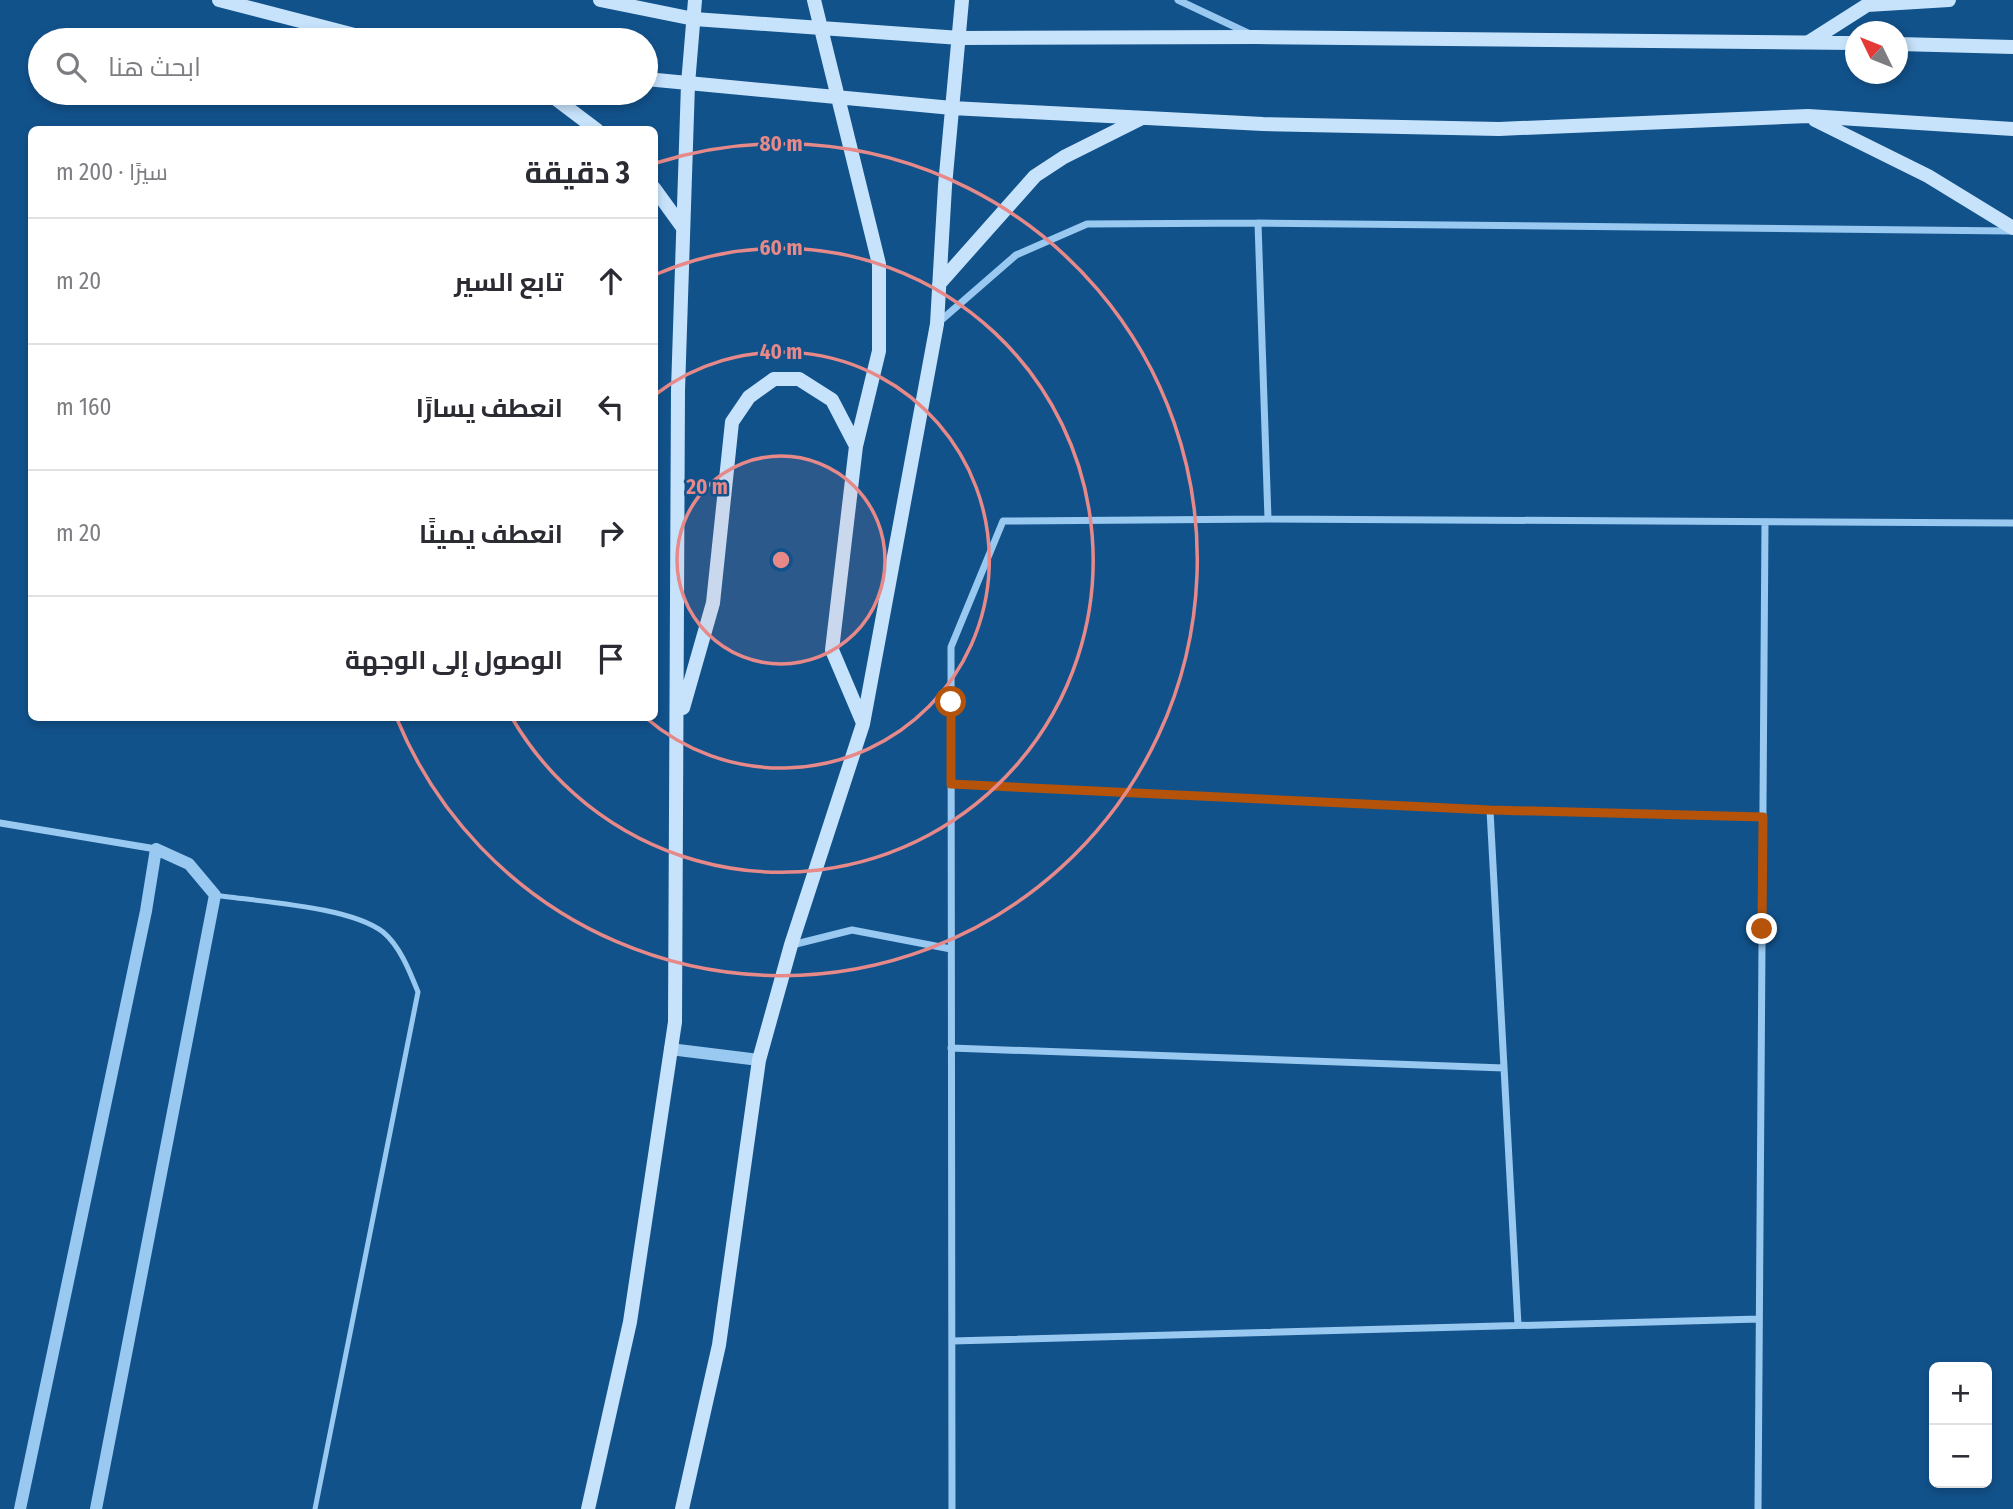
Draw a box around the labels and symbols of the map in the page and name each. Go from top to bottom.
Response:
north arrow [1845,21,1908,84]
text: 80 m [760,131,802,157]
text: 60 m [760,235,802,261]
text: 40 m [760,339,802,365]
text: 20 m [685,474,728,500]
centre of rings [769,548,793,572]
route start [935,686,966,717]
route end [1746,913,1777,944]

